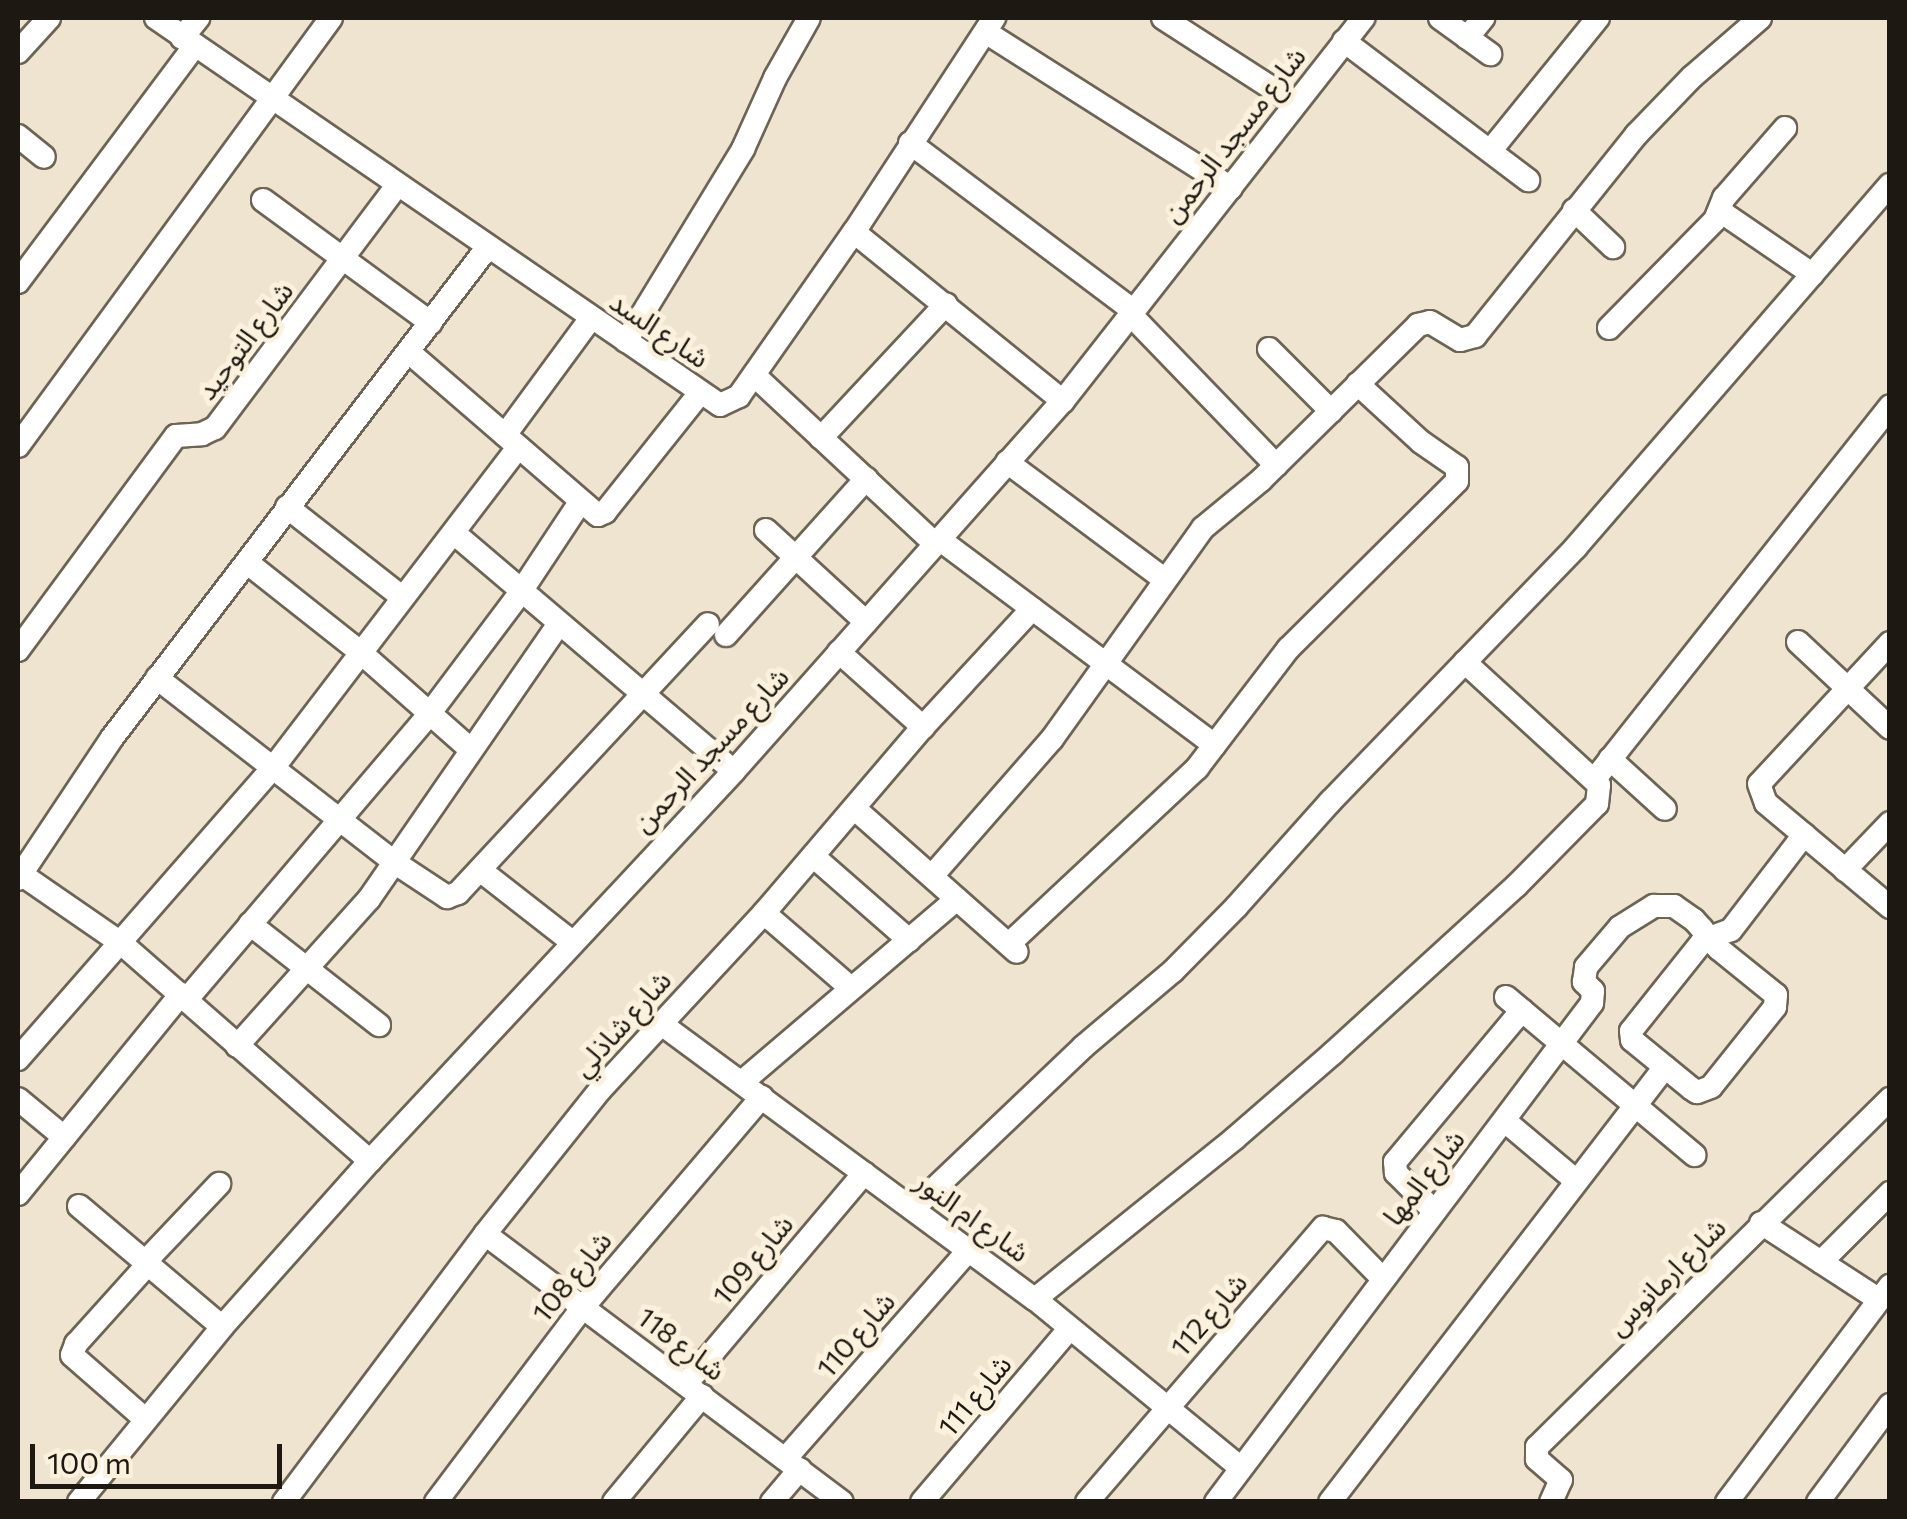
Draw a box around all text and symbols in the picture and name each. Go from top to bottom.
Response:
street label: شارع مسجد الرحمن [1154,40,1312,228]
street label: شارع التوحيد [189,274,299,406]
street label: شارع السد [604,284,716,374]
street label: شارع مسجد الرحمن [625,659,795,839]
street label: شارع شاذلي [565,963,677,1083]
street label: شارع المها [1375,1122,1471,1232]
street label: شارع ام النور [910,1163,1036,1269]
street label: شارع 109 [705,1207,799,1311]
street label: شارع ارمانوس [1600,1210,1732,1342]
street label: شارع 108 [524,1224,618,1328]
street label: شارع 112 [1163,1265,1253,1363]
street label: شارع 110 [809,1284,901,1384]
street label: شارع 118 [632,1299,732,1387]
street label: شارع 111 [930,1347,1018,1443]
scale bar [35,1424,288,1486]
text: 100 m [47,1443,131,1480]

